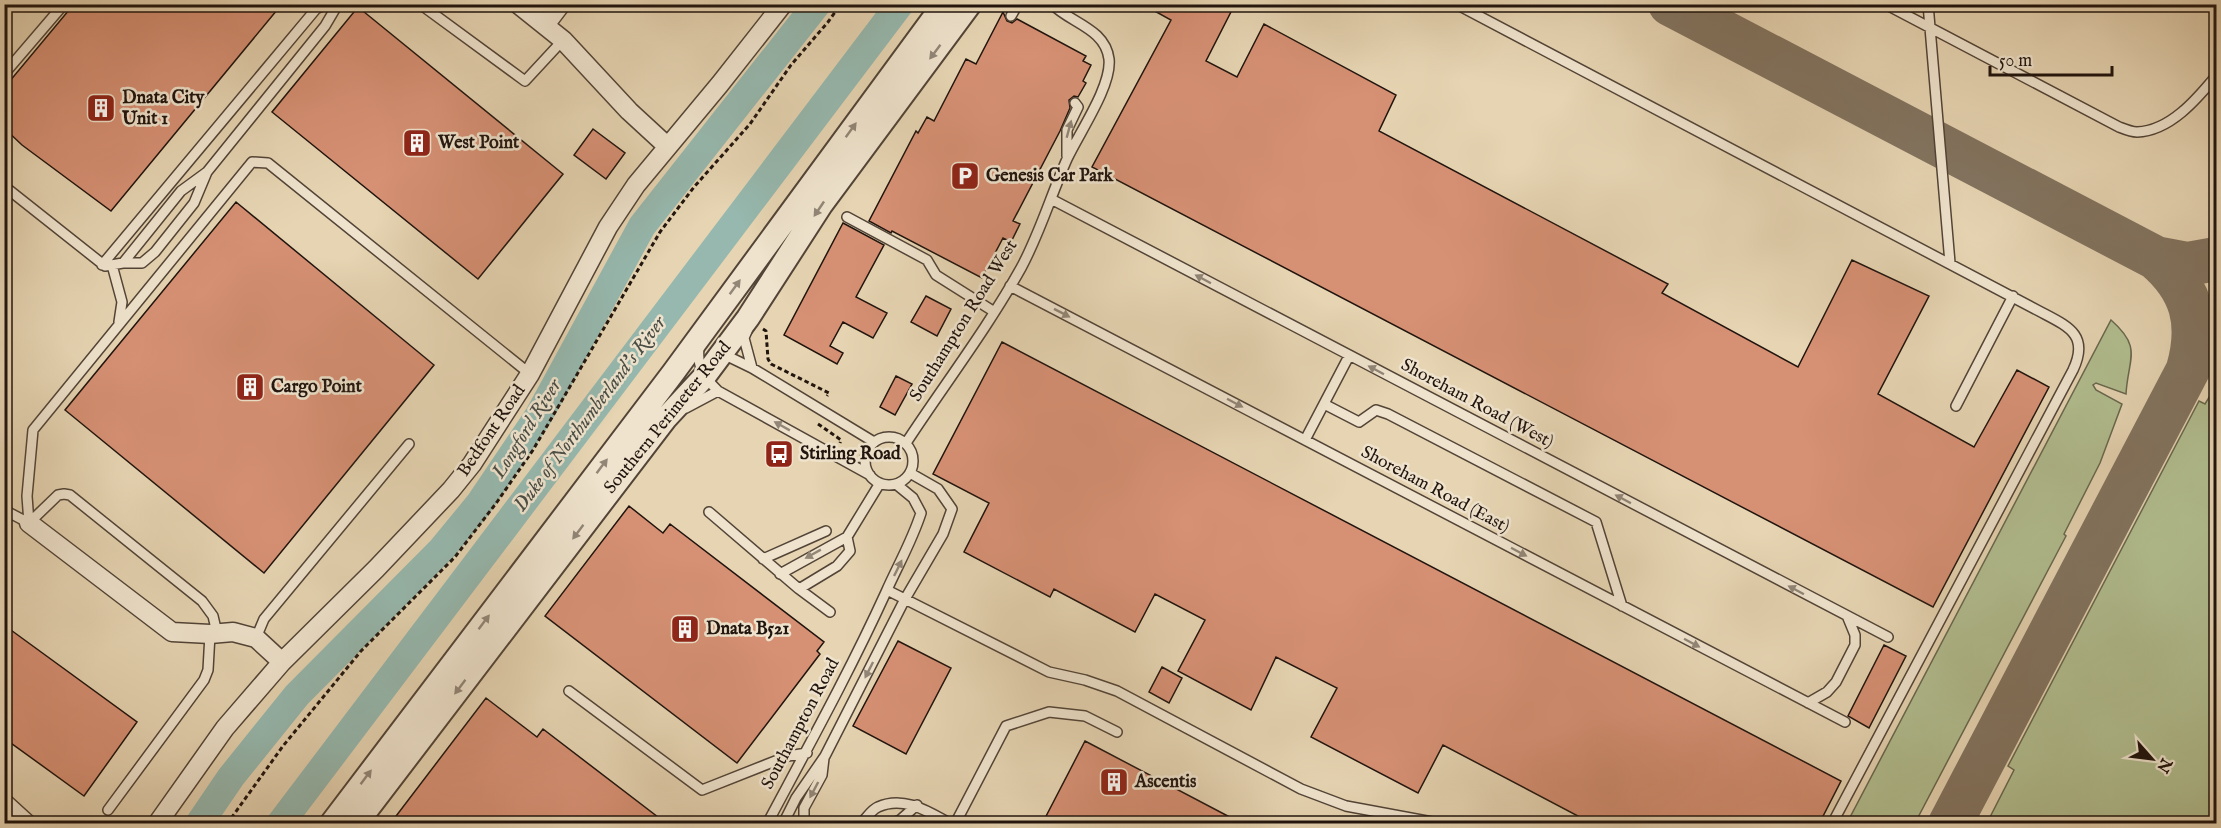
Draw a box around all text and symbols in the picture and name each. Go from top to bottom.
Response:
scale bar [1990,39,2112,77]
one-way arrow [929,43,941,59]
text: 50 m [1999,50,2032,73]
place label: Dnata City Unit 1 [121,87,205,131]
building icon: Dnata City Unit 1 [85,92,117,124]
one-way arrow [1065,120,1075,139]
one-way arrow [845,123,857,139]
building icon: West Point [401,127,433,159]
place label: West Point [437,132,520,155]
parking icon: Genesis Car Park [949,160,981,192]
place label: Genesis Car Park [986,165,1115,188]
one-way arrow [813,200,825,216]
street label: Southampton Road West [905,236,1023,406]
one-way arrow [1195,274,1212,284]
one-way arrow [729,280,741,296]
one-way arrow [1054,308,1071,317]
water label: Duke of Northumberland's River [508,310,672,517]
street label: Southern Perimeter Road [599,337,737,499]
street label: Shoreham Road (West) [1397,354,1557,454]
one-way arrow [1367,365,1384,375]
building icon: Cargo Point [234,371,266,403]
water label: Longford River [486,374,569,485]
place label: Cargo Point [271,376,363,399]
street label: Bedfont Road [453,380,531,481]
one-way arrow [1227,398,1244,408]
one-way arrow [773,421,790,431]
bus stop icon: Stirling Road [763,438,795,470]
street label: Shoreham Road (East) [1357,441,1513,539]
place label: Stirling Road [800,443,901,466]
one-way arrow [596,459,608,474]
one-way arrow [1614,494,1631,504]
one-way arrow [572,524,585,540]
one-way arrow [1511,547,1528,557]
one-way arrow [804,549,821,559]
one-way arrow [893,559,903,576]
one-way arrow [1787,585,1805,595]
building icon: Dnata B521 [669,613,701,645]
one-way arrow [478,614,490,629]
place label: Dnata B521 [706,618,790,641]
one-way arrow [1684,638,1701,648]
street label: Southampton Road [757,654,845,794]
one-way arrow [864,661,873,678]
one-way arrow [454,679,466,695]
north arrow [2122,729,2182,789]
text: N [2151,753,2176,776]
building icon: Ascentis [1098,766,1130,798]
one-way arrow [360,769,372,784]
place label: Ascentis [1134,771,1197,794]
one-way arrow [809,781,819,798]

